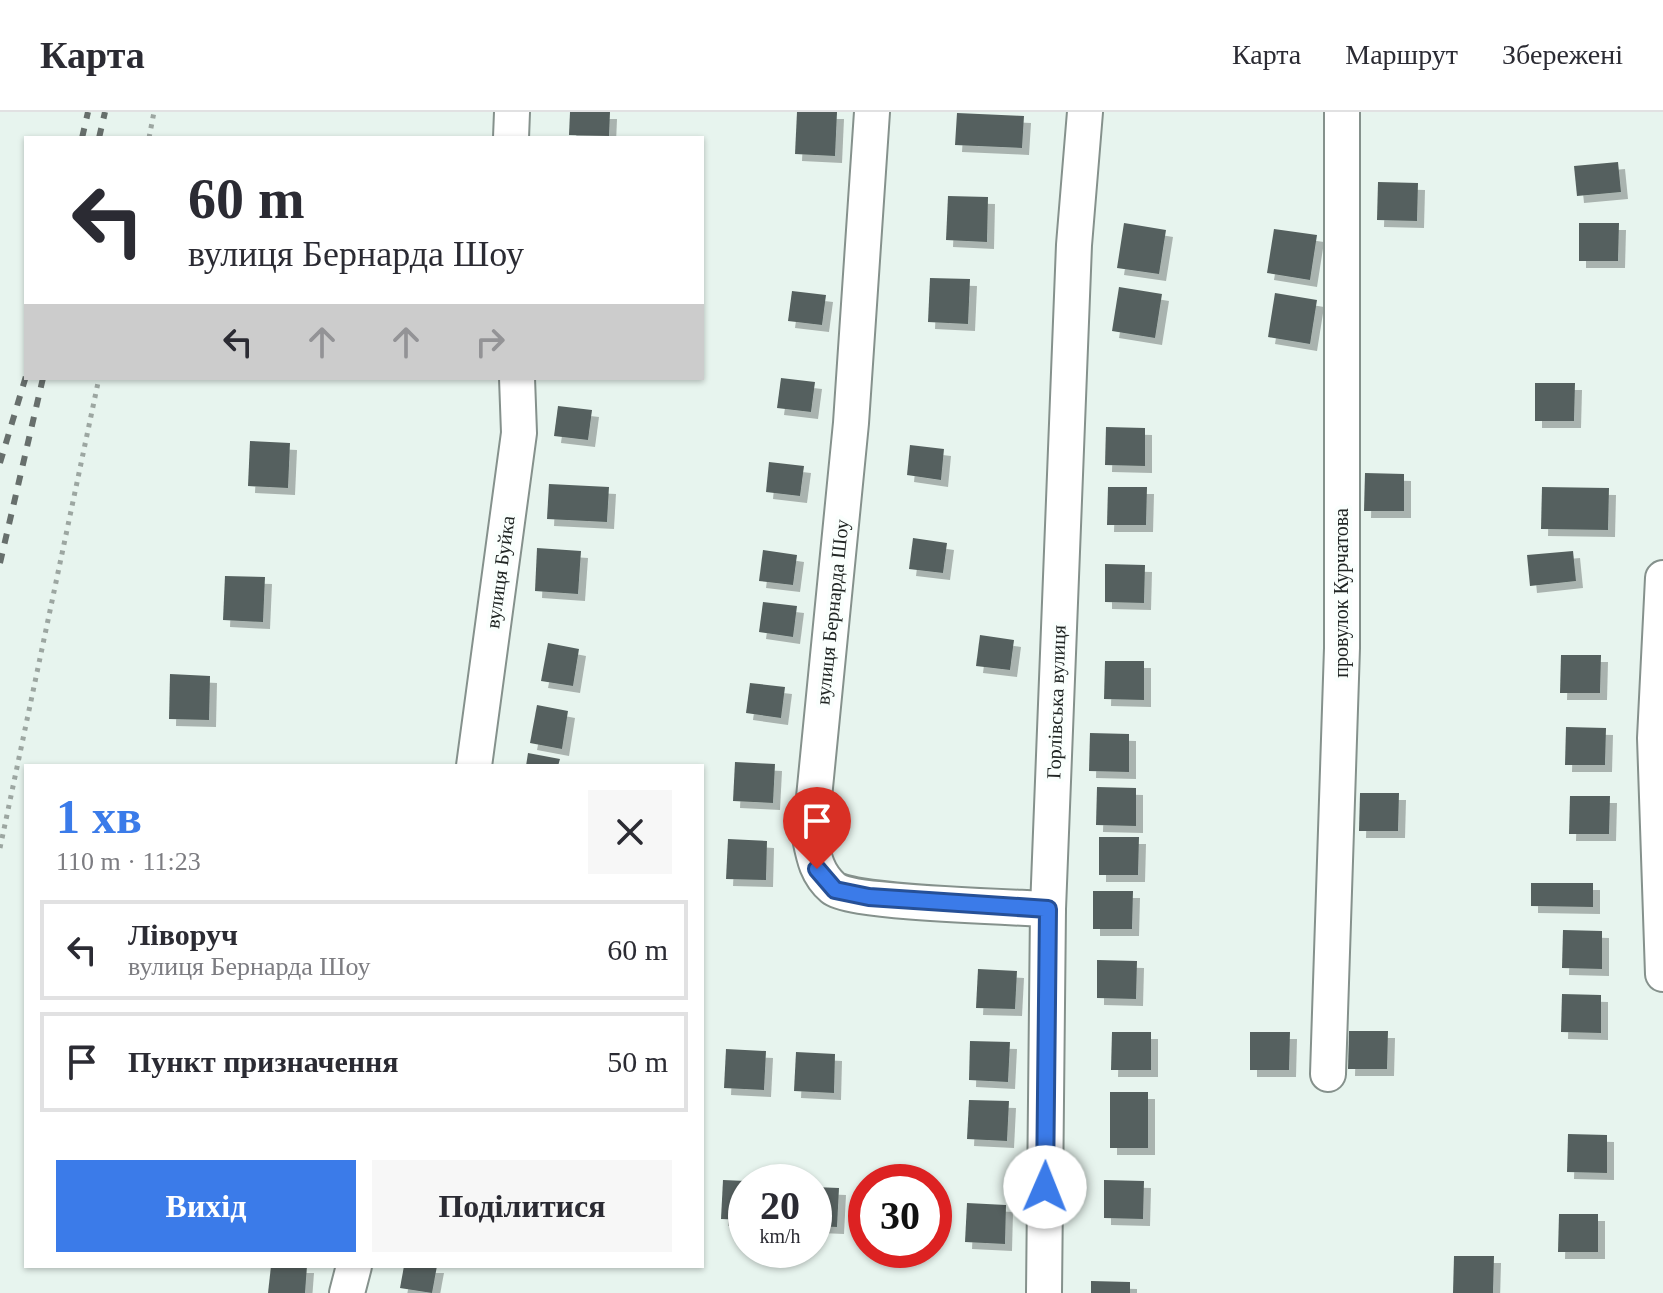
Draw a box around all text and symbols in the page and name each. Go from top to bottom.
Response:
text: Карта [40,34,145,76]
text: Карта [1232,39,1301,70]
text: Маршрут [1345,39,1458,70]
text: Збережені [1502,39,1623,70]
icon: left [56,168,160,272]
text: 60 m [188,168,305,230]
text: вулиця Бернарда Шоу [188,234,524,274]
icon: left [216,320,260,364]
icon: ahead [300,320,344,364]
icon: ahead [384,320,428,364]
icon: right [468,320,512,364]
street label: провулок Курчатова [1330,508,1353,678]
street label: вулиця Буйка [481,514,520,630]
street label: вулиця Бернарда Шоу [811,518,854,706]
street label: Горлівська вулиця [1042,625,1071,779]
pin [783,787,851,869]
text: 1 хв [56,790,142,843]
button: close [588,790,672,874]
icon: arrive [795,799,839,843]
text: 110 m · 11:23 [56,847,201,876]
text: Ліворуч [128,918,238,951]
icon: left [60,928,104,972]
text: 60 m [607,933,668,966]
text: вулиця Бернарда Шоу [128,952,371,981]
icon: arrive [60,1040,104,1084]
text: Пункт призначення [128,1045,399,1078]
text: 50 m [607,1045,668,1078]
position arrow [1003,1145,1087,1229]
button: Вихід [56,1160,356,1252]
button: Поділитися [372,1160,672,1252]
speed limit sign: 30 [848,1164,952,1268]
text: 20 [760,1183,800,1228]
text: km/h [759,1225,801,1247]

